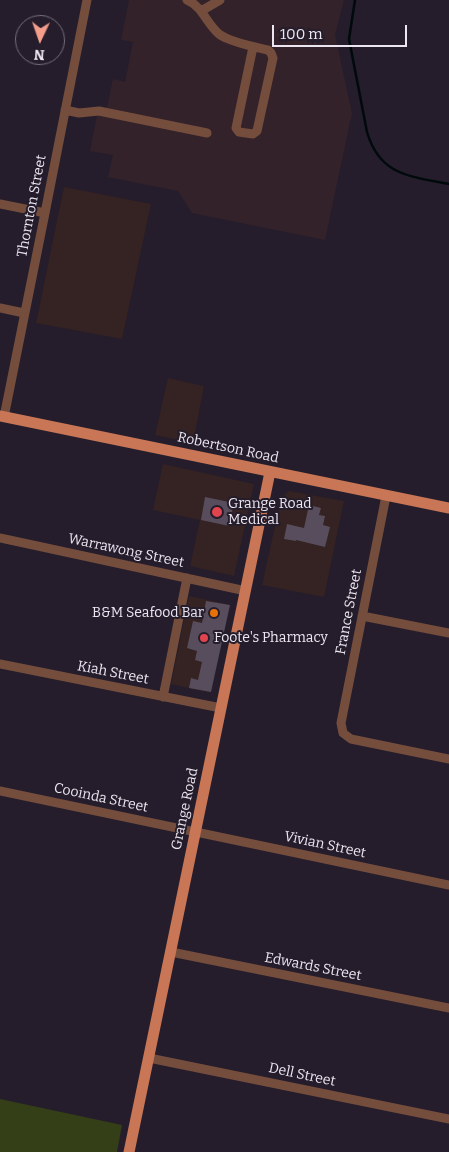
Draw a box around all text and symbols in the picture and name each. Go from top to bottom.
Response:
north arrow [15,15,65,65]
scale bar [274,15,409,47]
text: 100 m [280,25,323,43]
text: N [33,46,45,63]
street label: Thornton Street [14,153,50,259]
street label: Robertson Road [176,429,280,467]
place label: Grange Road Medical [228,496,312,528]
marker: Grange Road Medical [210,505,224,519]
street label: Warrawong Street [67,531,185,571]
street label: France Street [332,568,366,656]
place label: B&M Seafood Bar [92,605,204,621]
marker: B&M Seafood Bar [208,607,220,619]
place label: Foote's Pharmacy [214,630,328,646]
marker: Foote's Pharmacy [198,632,210,644]
street label: Kiah Street [76,658,150,688]
street label: Grange Road [168,766,202,852]
street label: Cooinda Street [52,780,150,816]
street label: Vivian Street [283,828,367,862]
street label: Edwards Street [263,949,363,985]
street label: Dell Street [267,1060,337,1090]

